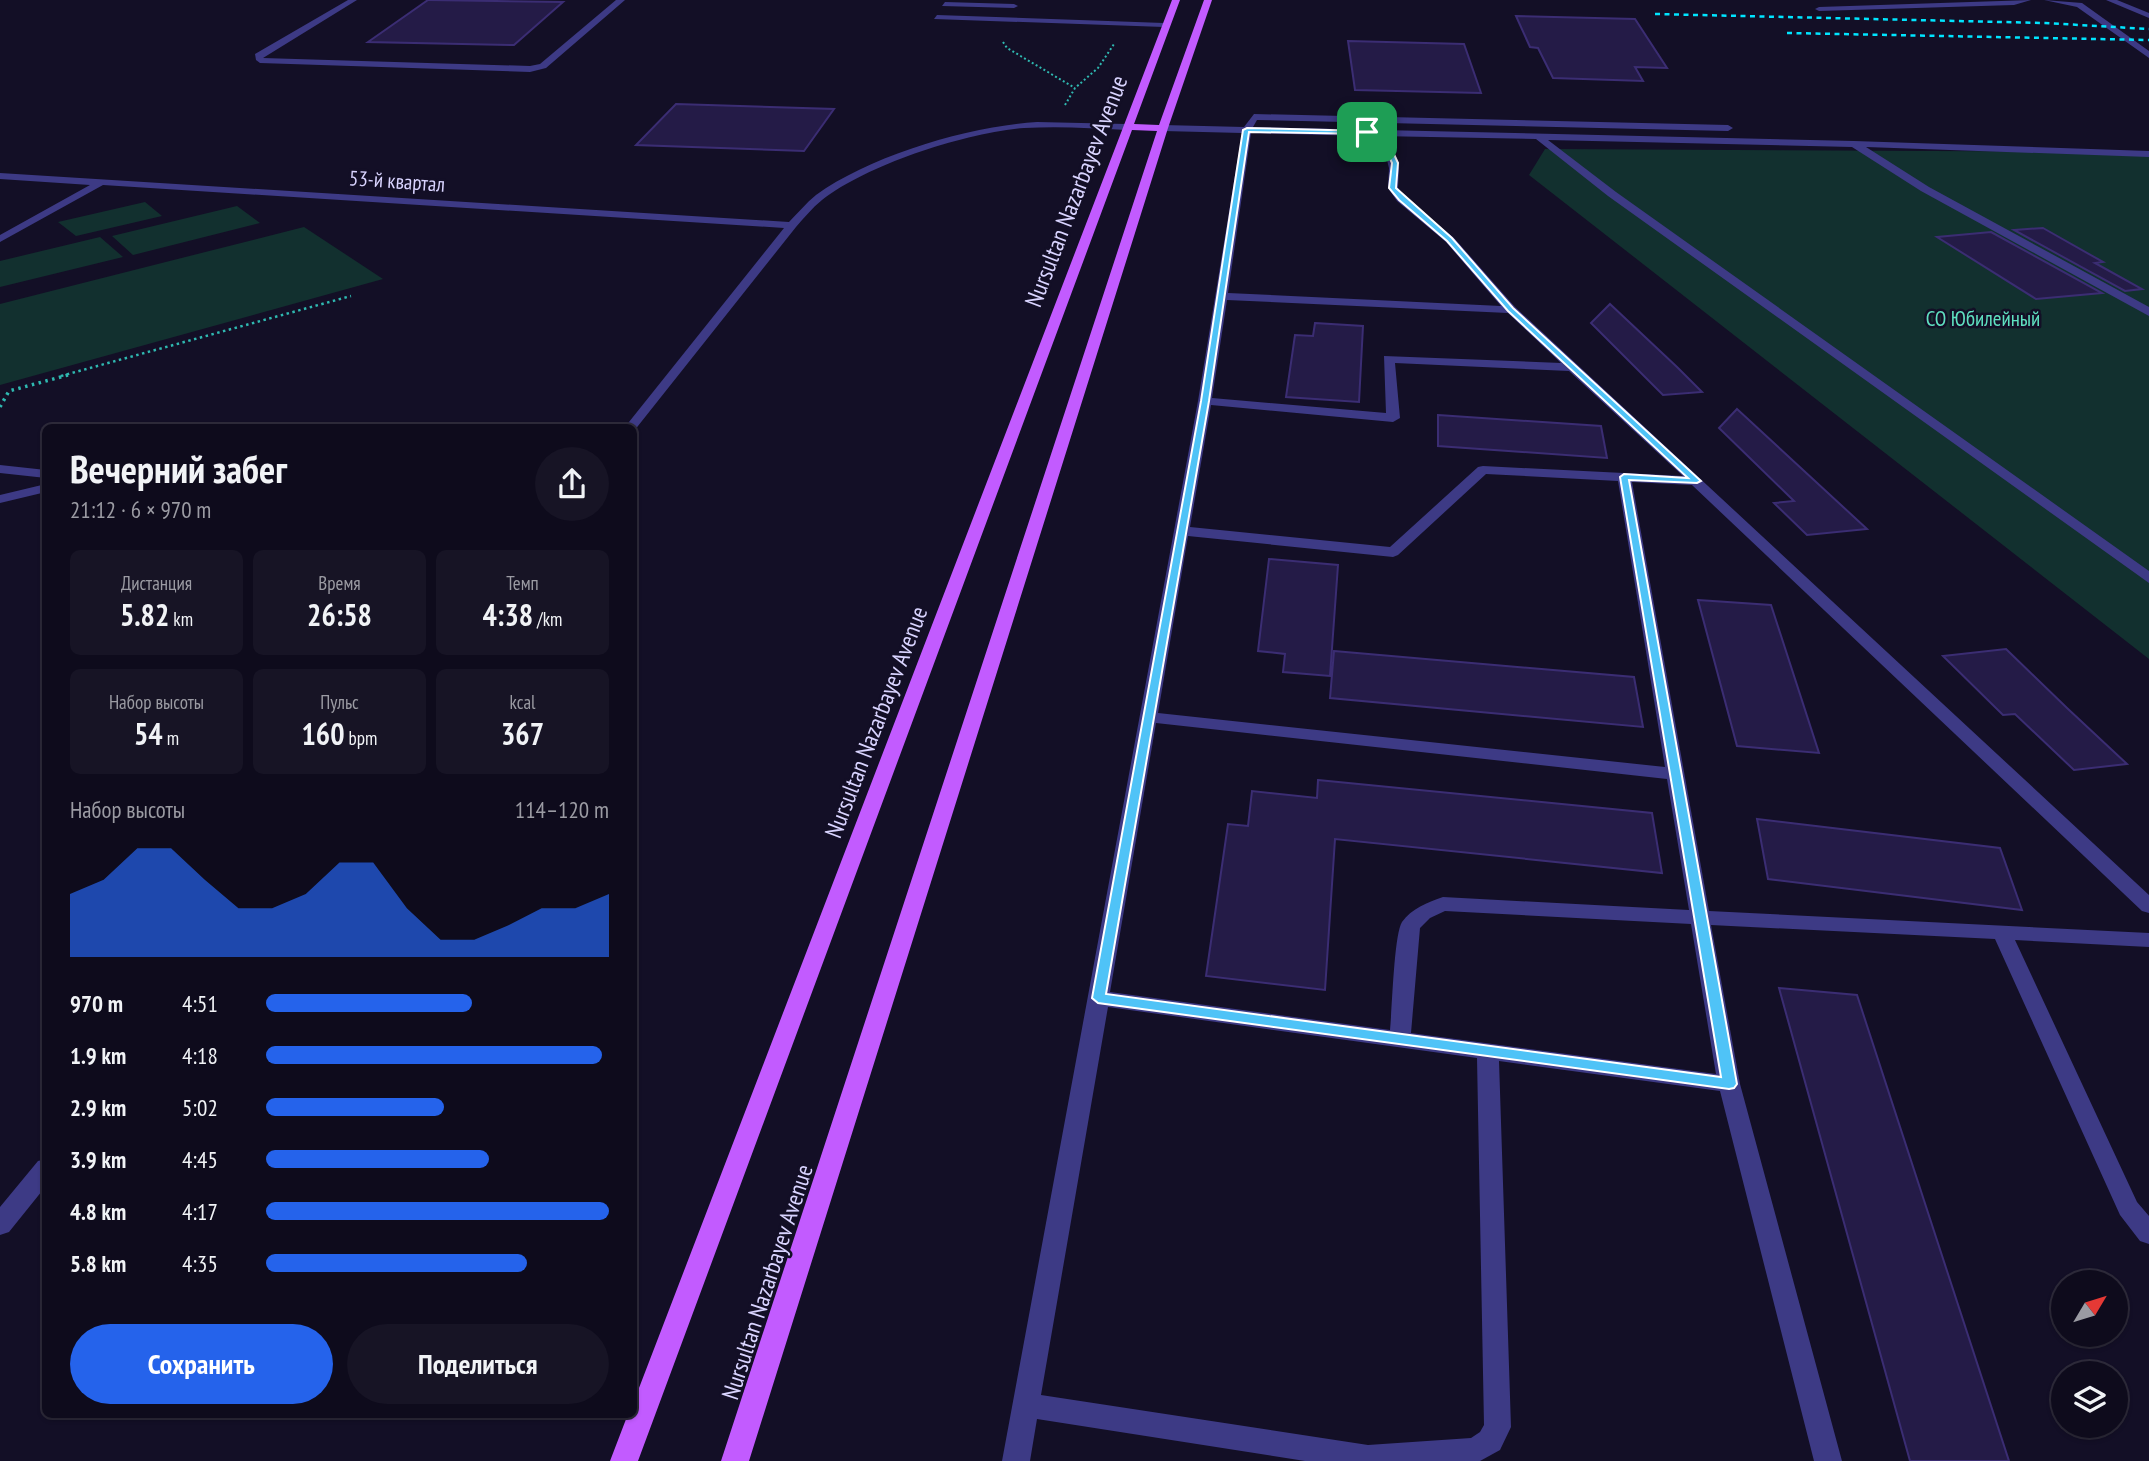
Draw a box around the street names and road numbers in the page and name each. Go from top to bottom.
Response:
street label: Nursultan Nazarbayev Avenue [1018,71,1134,311]
street label: 53-й квартал [348,164,446,198]
street label: Nursultan Nazarbayev Avenue [818,602,934,842]
street label: Nursultan Nazarbayev Avenue [714,1160,820,1404]

